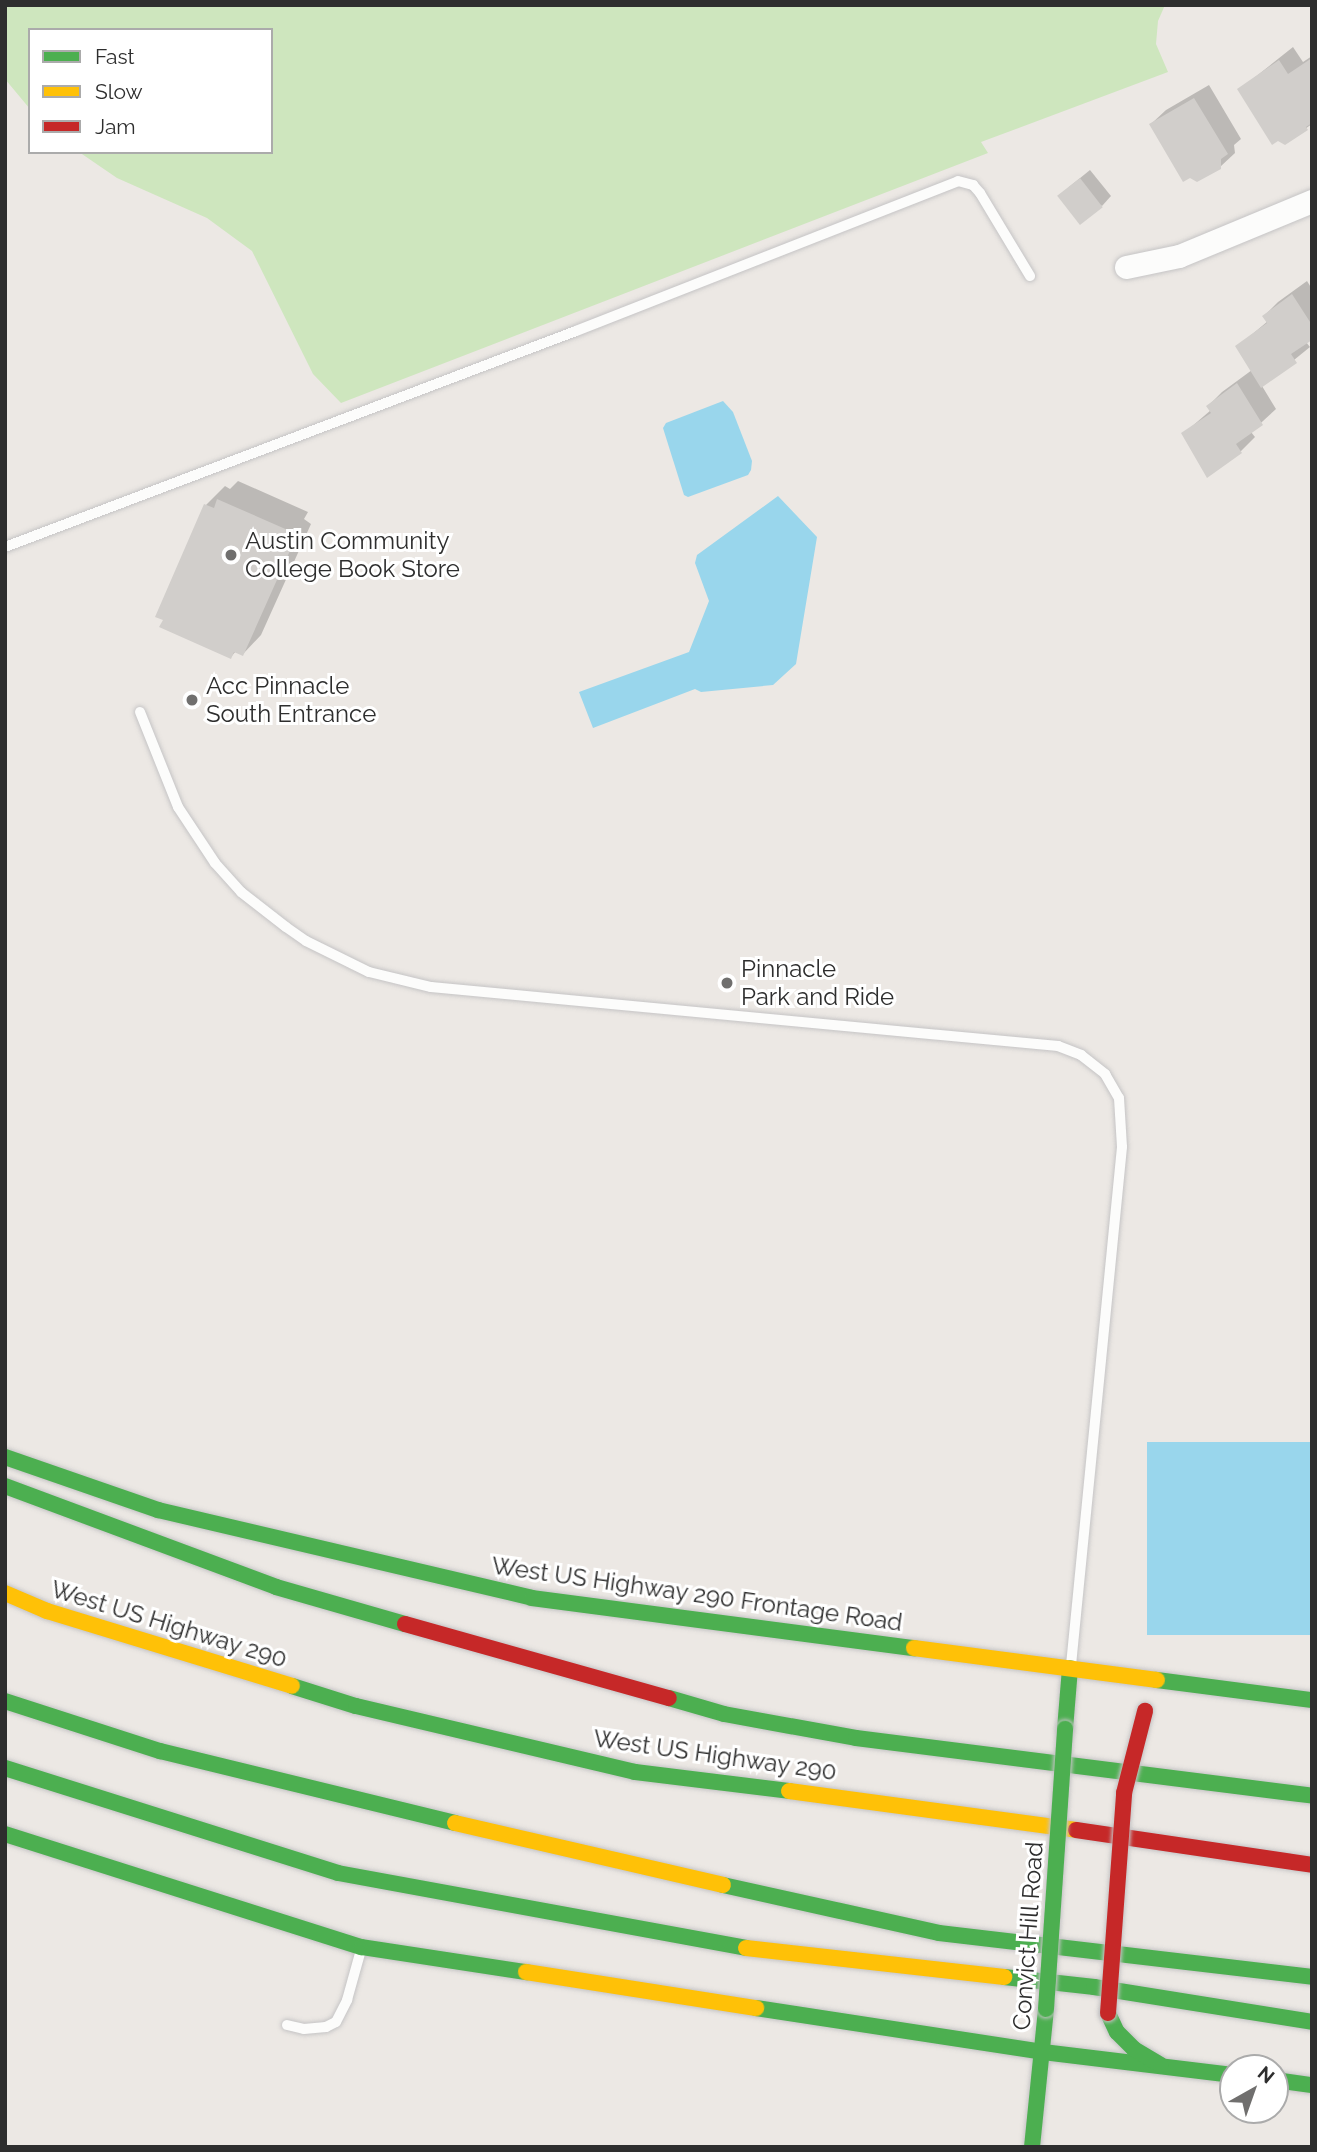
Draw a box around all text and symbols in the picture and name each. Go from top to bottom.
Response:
legend [28,28,273,154]
text: Fast [95,44,135,69]
text: Slow [95,79,143,104]
text: Jam [95,114,136,139]
place label: Austin Community College Book Store [245,527,460,583]
marker: Austin Community College Book Store [223,547,239,563]
place label: Acc Pinnacle South Entrance [206,672,376,728]
marker: Acc Pinnacle South Entrance [184,692,200,708]
place label: Pinnacle Park and Ride [741,955,894,1011]
marker: Pinnacle Park and Ride [719,975,735,991]
street label: West US Highway 290 Frontage Road [489,1551,905,1637]
street label: West US Highway 290 [47,1574,291,1674]
street label: West US Highway 290 [591,1724,839,1786]
street label: Convict Hill Road [1007,1840,1049,2032]
north arrow [1219,2054,1289,2124]
text: N [1254,2061,1279,2088]

